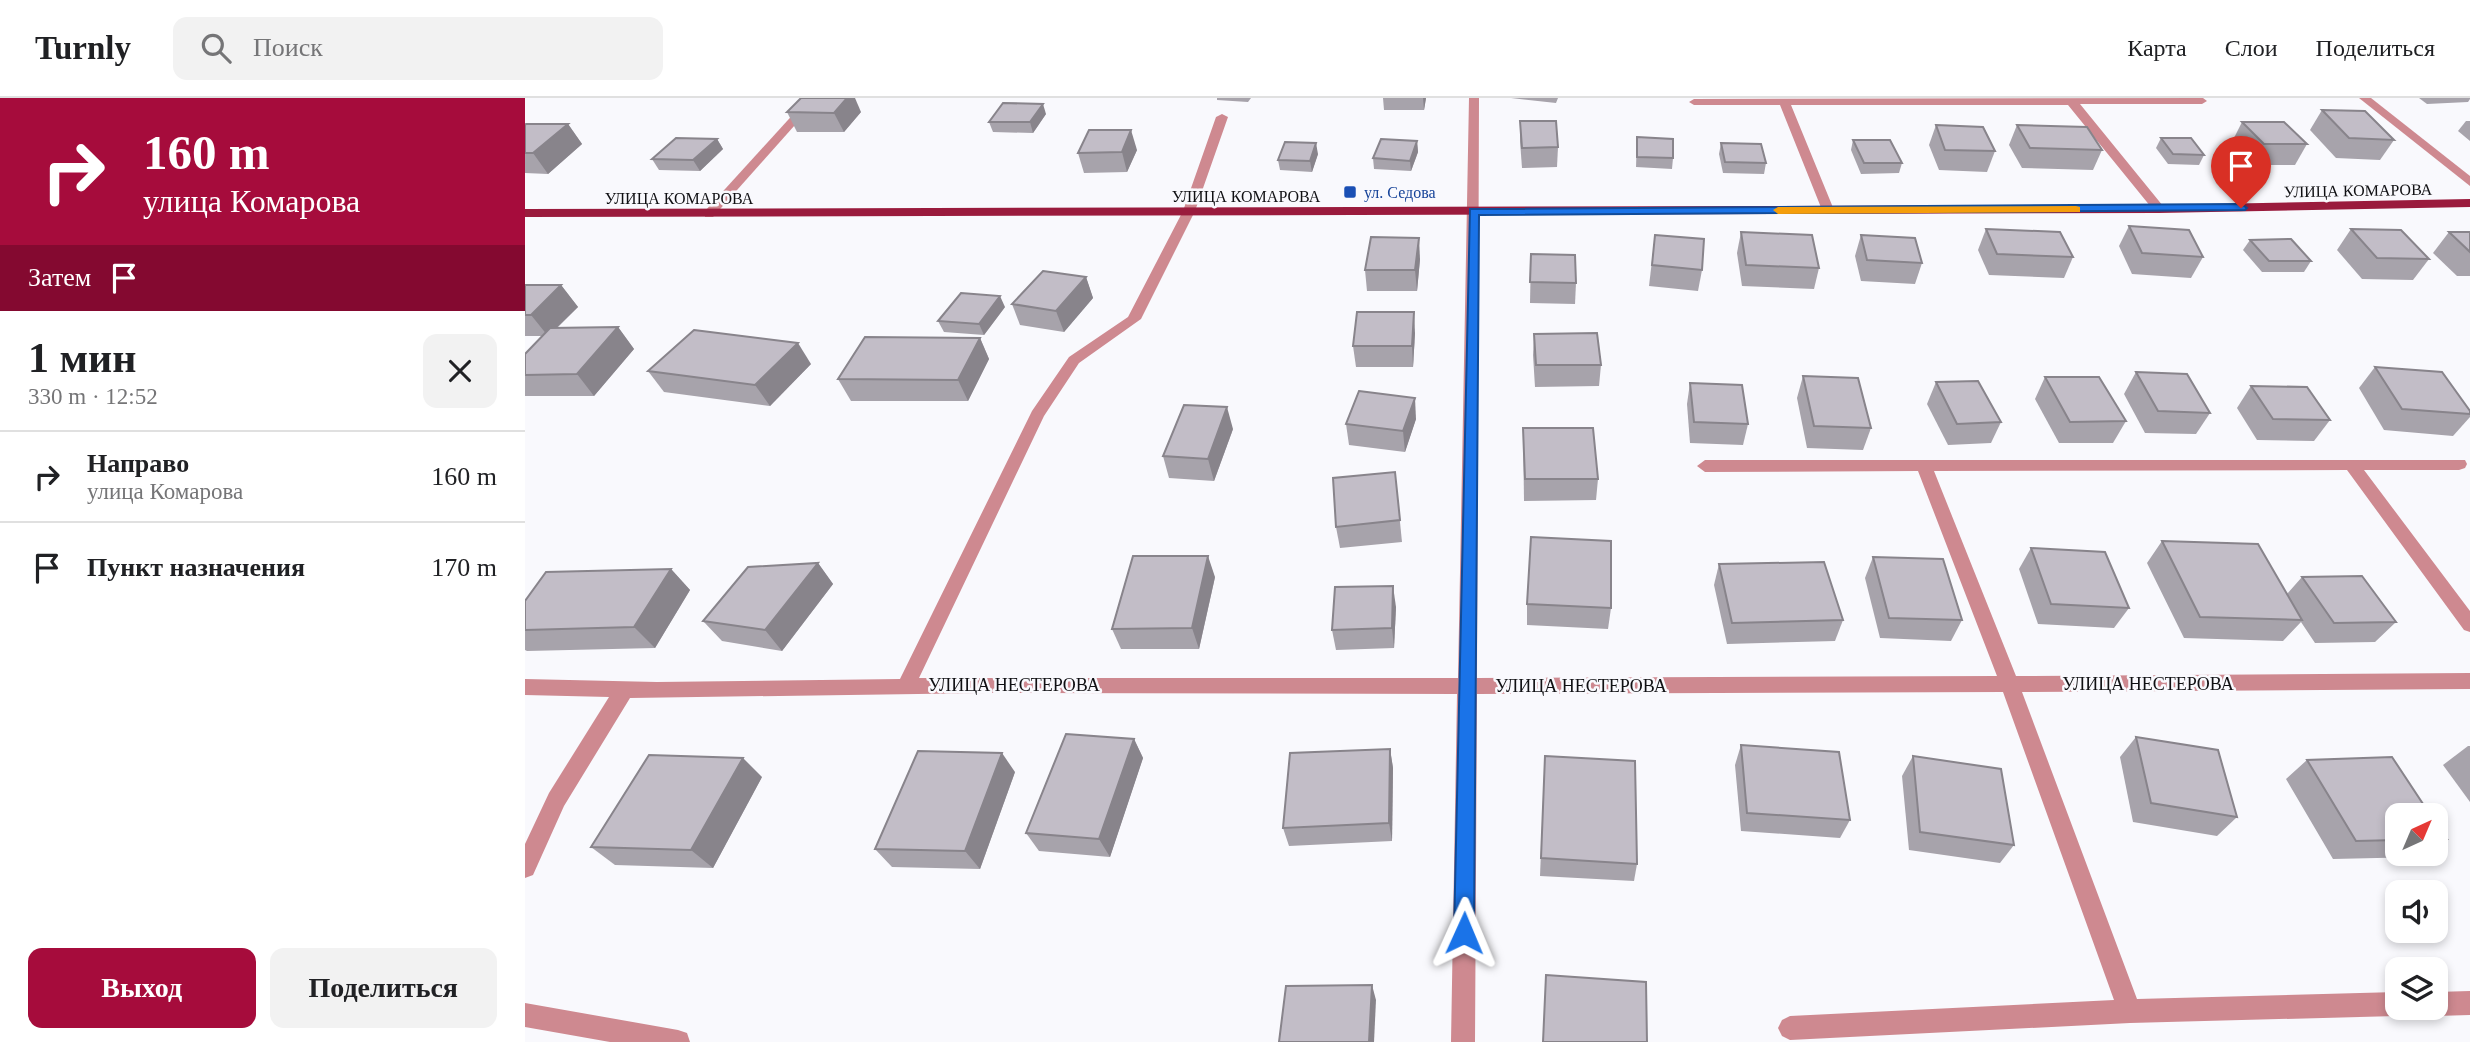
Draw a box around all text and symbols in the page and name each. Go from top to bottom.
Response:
search box [173,17,663,80]
icon: search [197,29,235,67]
text: Turnly [35,30,131,66]
text: Поиск [253,33,323,62]
text: Карта [2127,35,2187,61]
text: Слои [2225,35,2278,61]
text: Поделиться [2316,35,2435,61]
text: 160 m [143,125,270,180]
icon: right [28,126,119,217]
pin [2211,136,2271,208]
icon: arrive [2222,147,2260,185]
street label: УЛИЦА КОМАРОВА [2284,181,2433,201]
text: улица Комарова [143,183,360,219]
marker: ул. Седова [1342,184,1358,200]
place label: ул. Седова [1364,184,1436,202]
street label: УЛИЦА КОМАРОВА [1172,188,1321,206]
street label: УЛИЦА КОМАРОВА [605,190,754,208]
icon: arrive [105,259,143,297]
text: Затем [28,263,91,292]
button: close [423,334,497,408]
text: 1 мин [28,335,137,381]
text: 330 m · 12:52 [28,384,158,409]
text: Направо [87,449,189,478]
icon: right [28,458,66,496]
text: 160 m [431,462,497,491]
text: улица Комарова [87,479,243,504]
icon: arrive [28,549,66,587]
text: Пункт назначения [87,553,305,582]
text: 170 m [431,553,497,582]
street label: УЛИЦА НЕСТЕРОВА [2062,674,2234,694]
street label: УЛИЦА НЕСТЕРОВА [928,675,1100,695]
street label: УЛИЦА НЕСТЕРОВА [1495,676,1667,696]
north arrow [2385,803,2448,866]
map controls [2385,803,2448,1020]
button: sound [2385,880,2448,943]
position arrow [1427,896,1501,970]
button: Выход [28,948,256,1028]
button: Поделиться [270,948,497,1028]
button: layers [2385,957,2448,1020]

